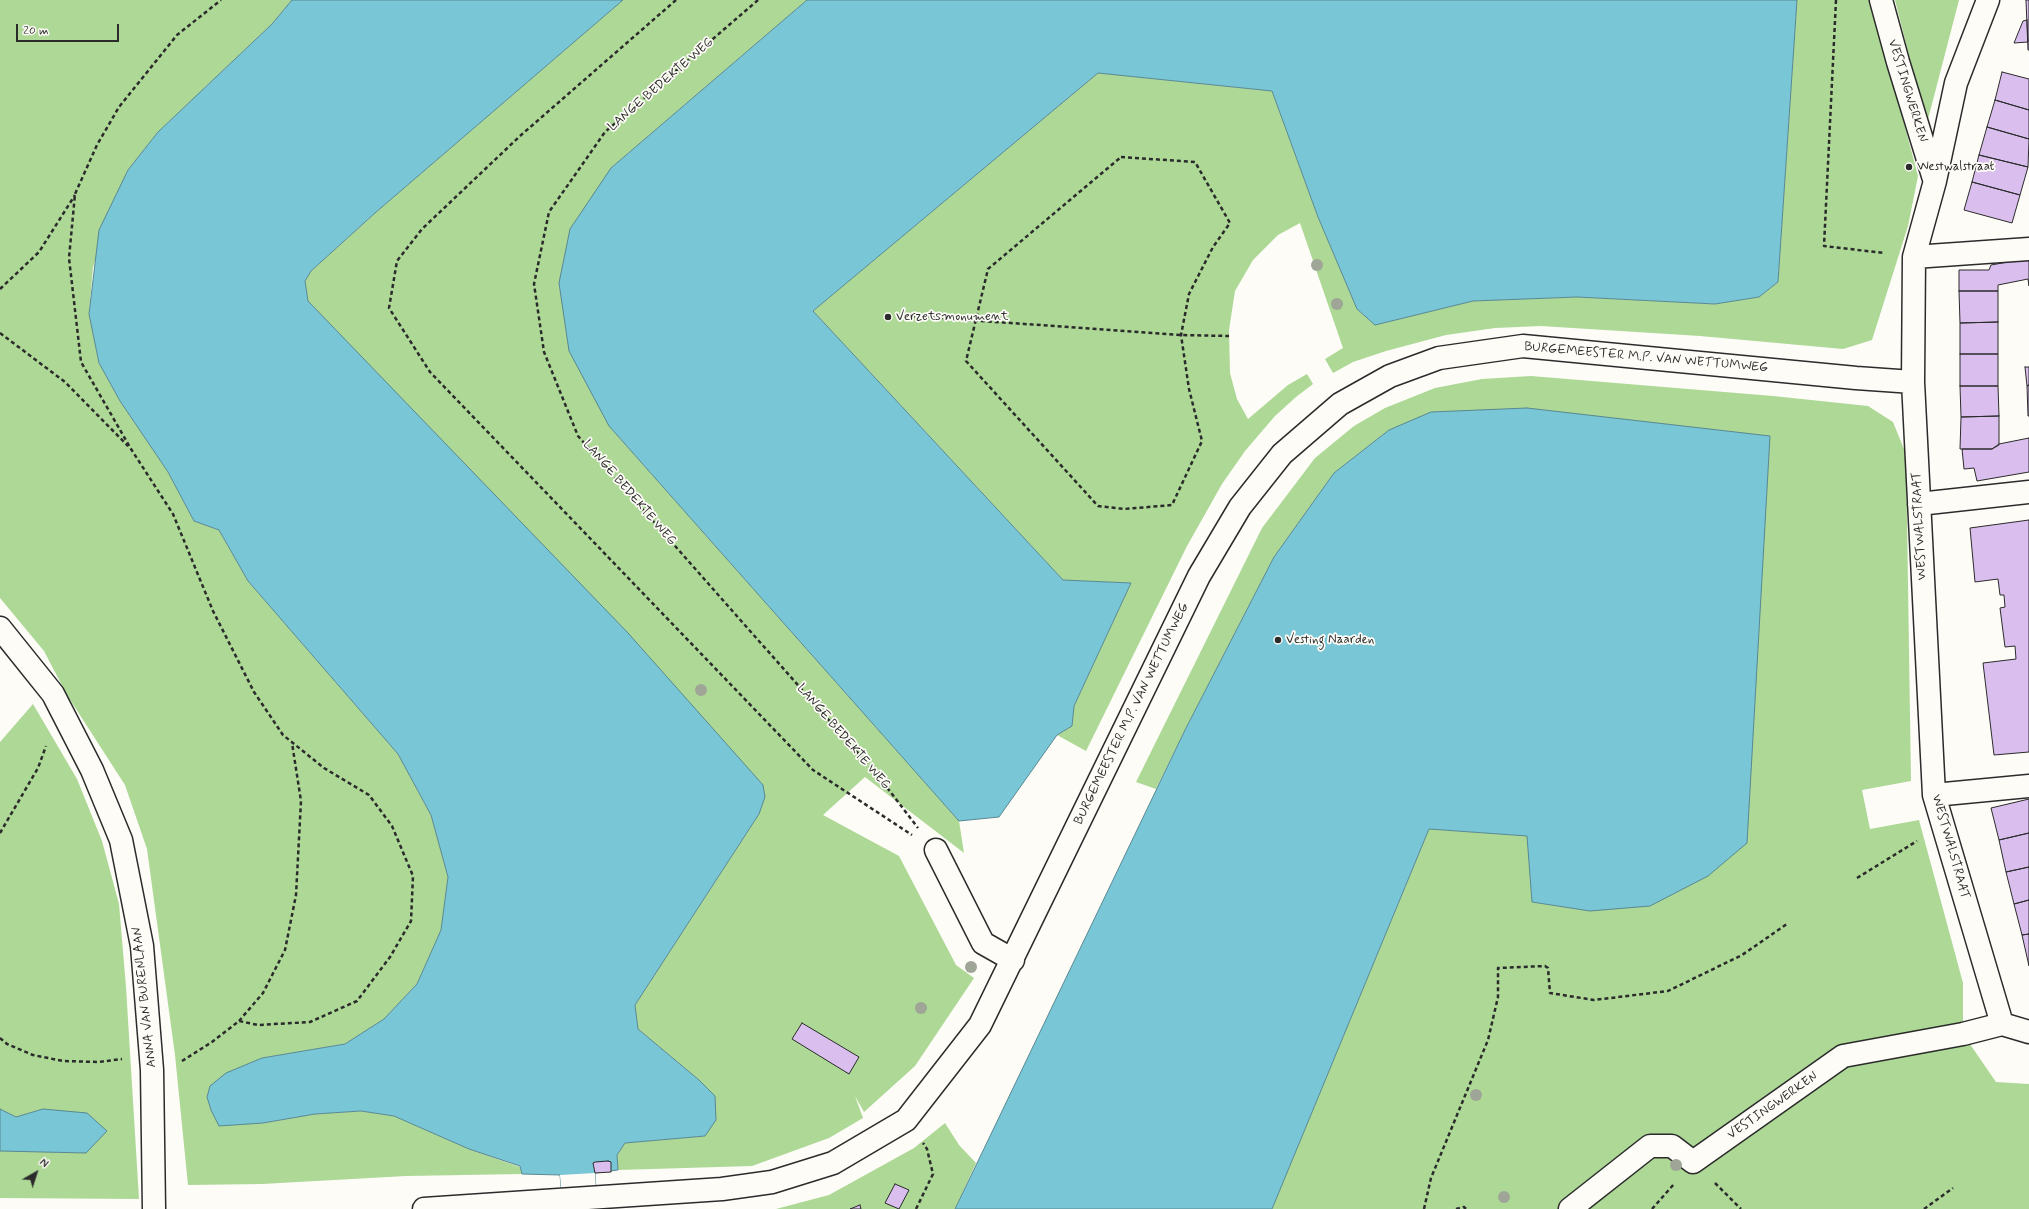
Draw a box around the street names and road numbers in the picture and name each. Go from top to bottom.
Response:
street label: LANGE BEDEKTE WEG [605,35,717,135]
street label: VESTINGWERKEN [1884,38,1930,144]
street label: BURGEMEESTER M.P. VAN WETTUMWEG [1523,340,1769,376]
street label: LANGE BEDEKTE WEG [579,437,679,549]
street label: WESTWALSTRAAT [1909,471,1931,581]
street label: BURGEMEESTER M.P. VAN WETTUMWEG [1071,601,1193,827]
street label: LANGE BEDEKTE WEG [793,681,893,793]
street label: WESTWALSTRAAT [1928,793,1972,901]
street label: ANNA VAN BURENLAAN [130,926,160,1068]
street label: VESTINGWERKEN [1725,1069,1821,1143]

